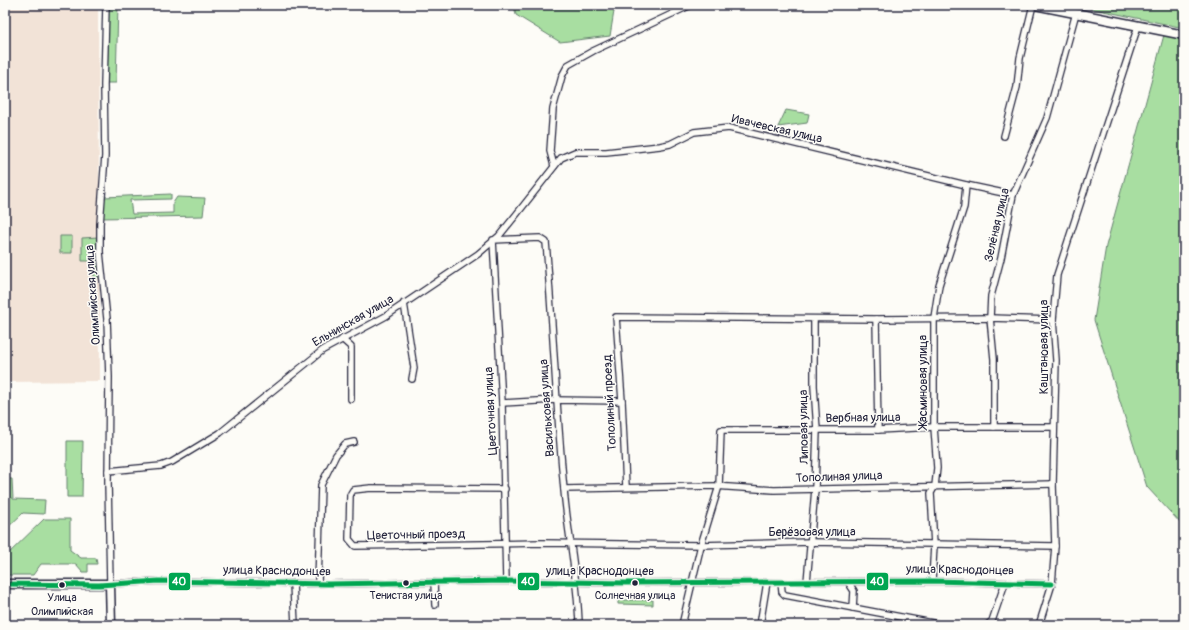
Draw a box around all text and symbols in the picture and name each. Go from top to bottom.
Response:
street label: Ивачевская улица [730,111,824,147]
street label: Зелёная улица [981,186,1013,264]
street label: Олимпийская улица [82,244,104,346]
street label: Ельнинская улица [310,291,397,350]
street label: Каштановая улица [1037,299,1052,394]
street label: Жасминовая улица [916,335,931,431]
street label: Тополиный проезд [600,354,620,452]
street label: Васильковая улица [536,358,558,457]
street label: Цветочная улица [481,366,501,456]
street label: Липовая улица [796,389,812,465]
street label: Вербная улица [825,410,901,426]
street label: Тополиная улица [795,468,883,486]
street label: Берёзовая улица [768,525,856,540]
street label: Цветочный проезд [367,527,466,543]
street label: улица Краснодонцев [905,562,1014,578]
street label: улица Краснодонцев [222,563,331,579]
street label: улица Краснодонцев [545,564,654,579]
line badge: 40 [168,572,191,591]
line badge: 40 [517,572,540,591]
line badge: 40 [866,572,889,591]
text: 40 [171,575,186,588]
text: 40 [520,575,535,588]
text: 40 [869,575,884,588]
marker: Тенистая улица [401,578,411,588]
marker: Солнечная улица [630,578,640,588]
marker: Улица Олимпийская [57,580,67,590]
place label: Тенистая улица [370,589,442,602]
place label: Солнечная улица [595,589,675,602]
place label: Улица Олимпийская [31,591,93,618]

